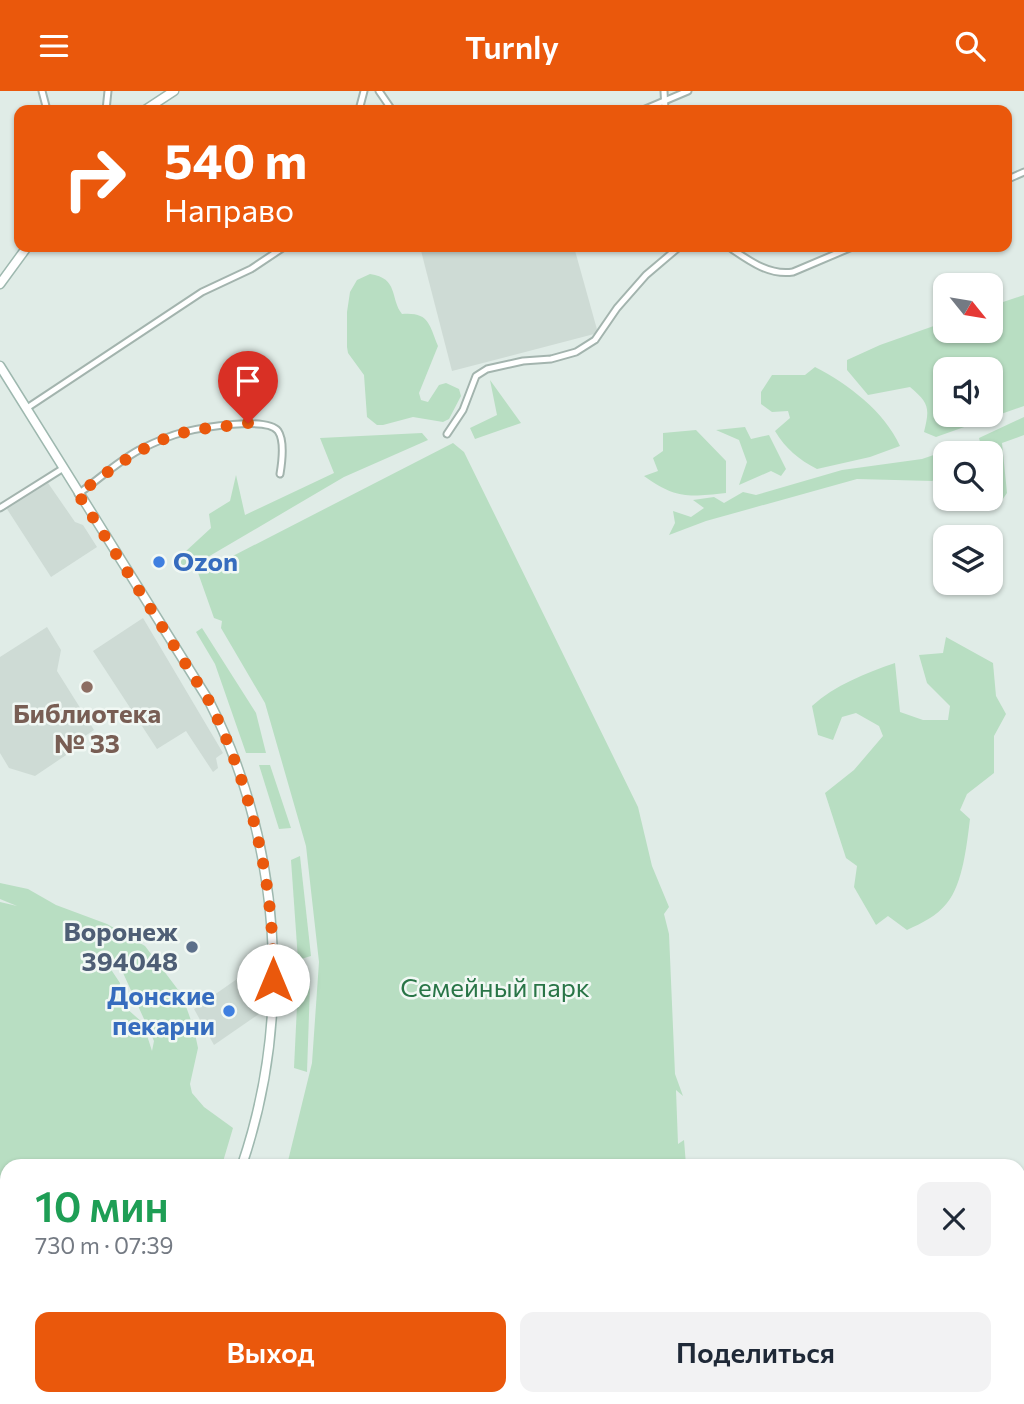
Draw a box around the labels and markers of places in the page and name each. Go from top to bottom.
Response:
pin [218,351,278,423]
place label: Ozon [173,545,238,576]
marker: Ozon [151,554,167,570]
marker: Библиотека № 33 [79,679,95,695]
place label: Библиотека № 33 [13,697,161,758]
place label: Воронеж 394048 [64,915,178,976]
marker: Воронеж 394048 [184,939,200,955]
place label: Донские пекарни [107,979,215,1040]
marker: Донские пекарни [221,1003,237,1019]

